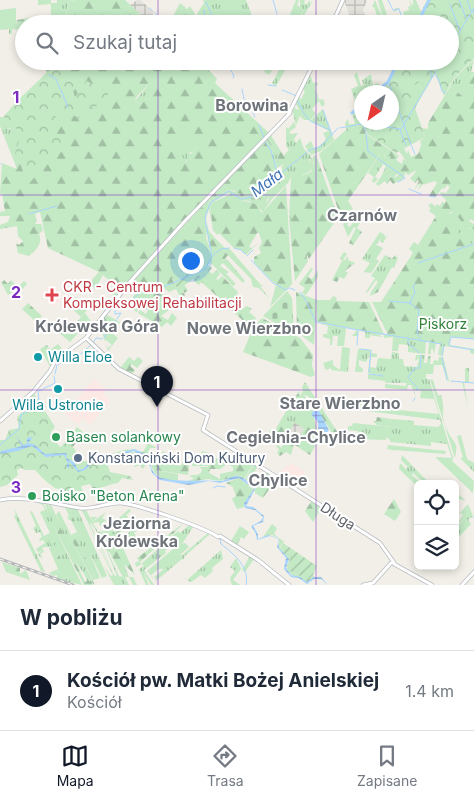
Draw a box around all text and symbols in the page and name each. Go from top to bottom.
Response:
search box [15,15,459,70]
icon: search [33,29,61,57]
text: Szukaj tutaj [73,31,177,54]
north arrow [354,85,399,130]
text: 1 [13,87,19,107]
district label: Borowina [215,95,289,115]
water label: Mała [247,164,287,201]
district label: Czarnów [327,205,397,225]
your location [178,248,204,274]
place label: CKR - Centrum Kompleksowej Rehabilitacji [63,278,242,311]
text: 2 [11,282,21,302]
marker: CKR - Centrum Kompleksowej Rehabilitacji [45,288,59,302]
park label: Piskorz [419,315,467,332]
district label: Królewska Góra [35,316,159,336]
district label: Nowe Wierzbno [187,318,311,338]
place label: Willa Eloe [48,348,112,365]
marker: Willa Eloe [32,351,44,363]
pin: 1 [141,366,173,407]
marker: Willa Ustronie [52,383,64,395]
district label: Stare Wierzbno [279,393,401,413]
place label: Willa Ustronie [12,396,104,413]
district label: Cegielnia-Chylice [226,427,366,447]
place label: Basen solankowy [66,428,181,445]
marker: Basen solankowy [50,431,62,443]
place label: Konstanciński Dom Kultury [88,449,266,466]
marker: Konstanciński Dom Kultury [72,452,84,464]
district label: Chylice [249,470,307,490]
text: 3 [11,477,21,497]
map controls [414,480,459,570]
button: locate [414,480,459,525]
place label: Boisko "Beton Arena" [42,487,184,504]
marker: Boisko "Beton Arena" [26,490,38,502]
street label: Długa [318,498,359,533]
district label: Jeziorna Królewska [96,513,178,551]
button: layers [414,525,459,570]
text: W pobliżu [20,605,123,630]
text: Kościół pw. Matki Bożej Anielskiej [67,669,379,692]
text: 1 [33,681,39,701]
text: 1.4 km [405,681,454,701]
text: Kościół [67,692,122,712]
tab: Mapa [57,742,94,789]
tab: Trasa [207,742,244,789]
tab: Zapisane [357,742,417,789]

